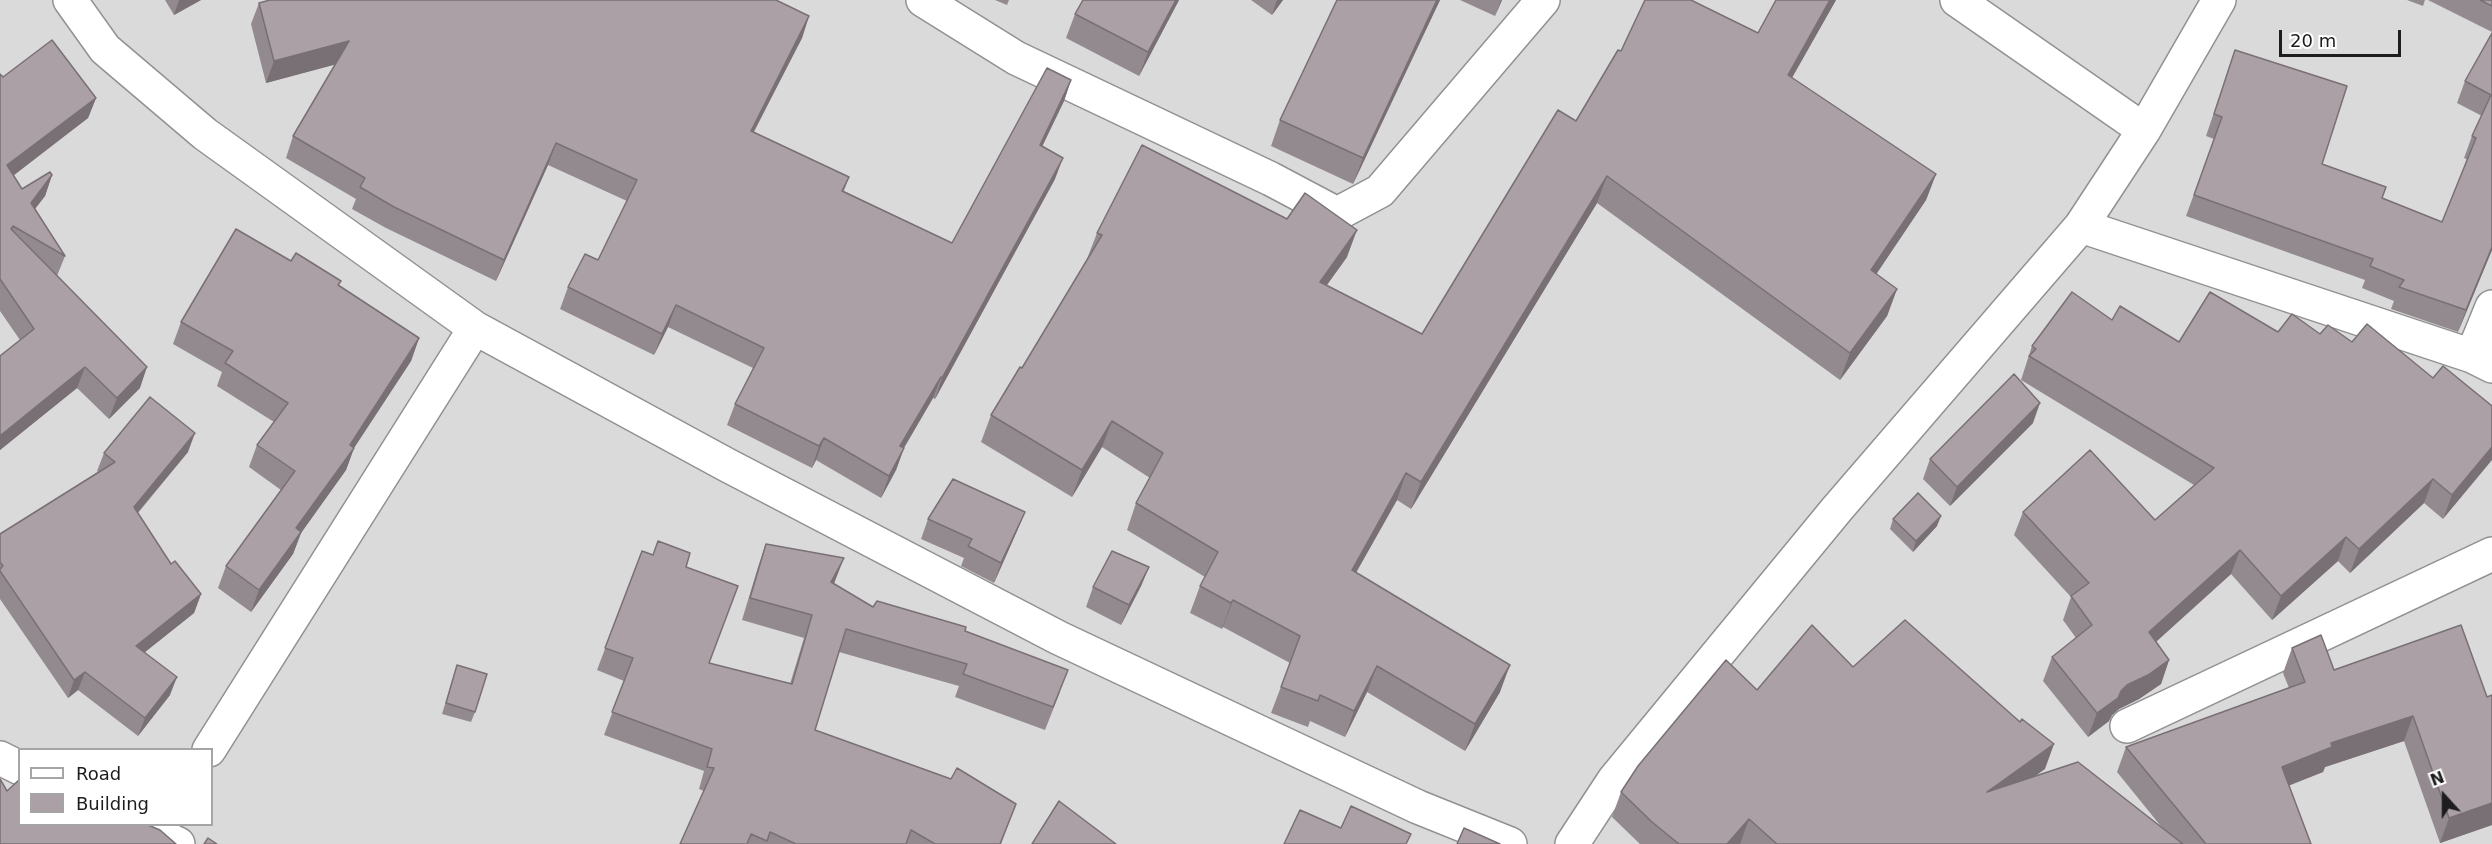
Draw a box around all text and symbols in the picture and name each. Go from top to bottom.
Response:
scale bar [2282,18,2404,56]
text: 20 m [2290,30,2336,51]
legend [18,748,213,826]
text: Road [76,763,121,784]
north arrow [2414,766,2474,826]
text: N [2428,767,2447,790]
text: Building [76,793,149,814]

